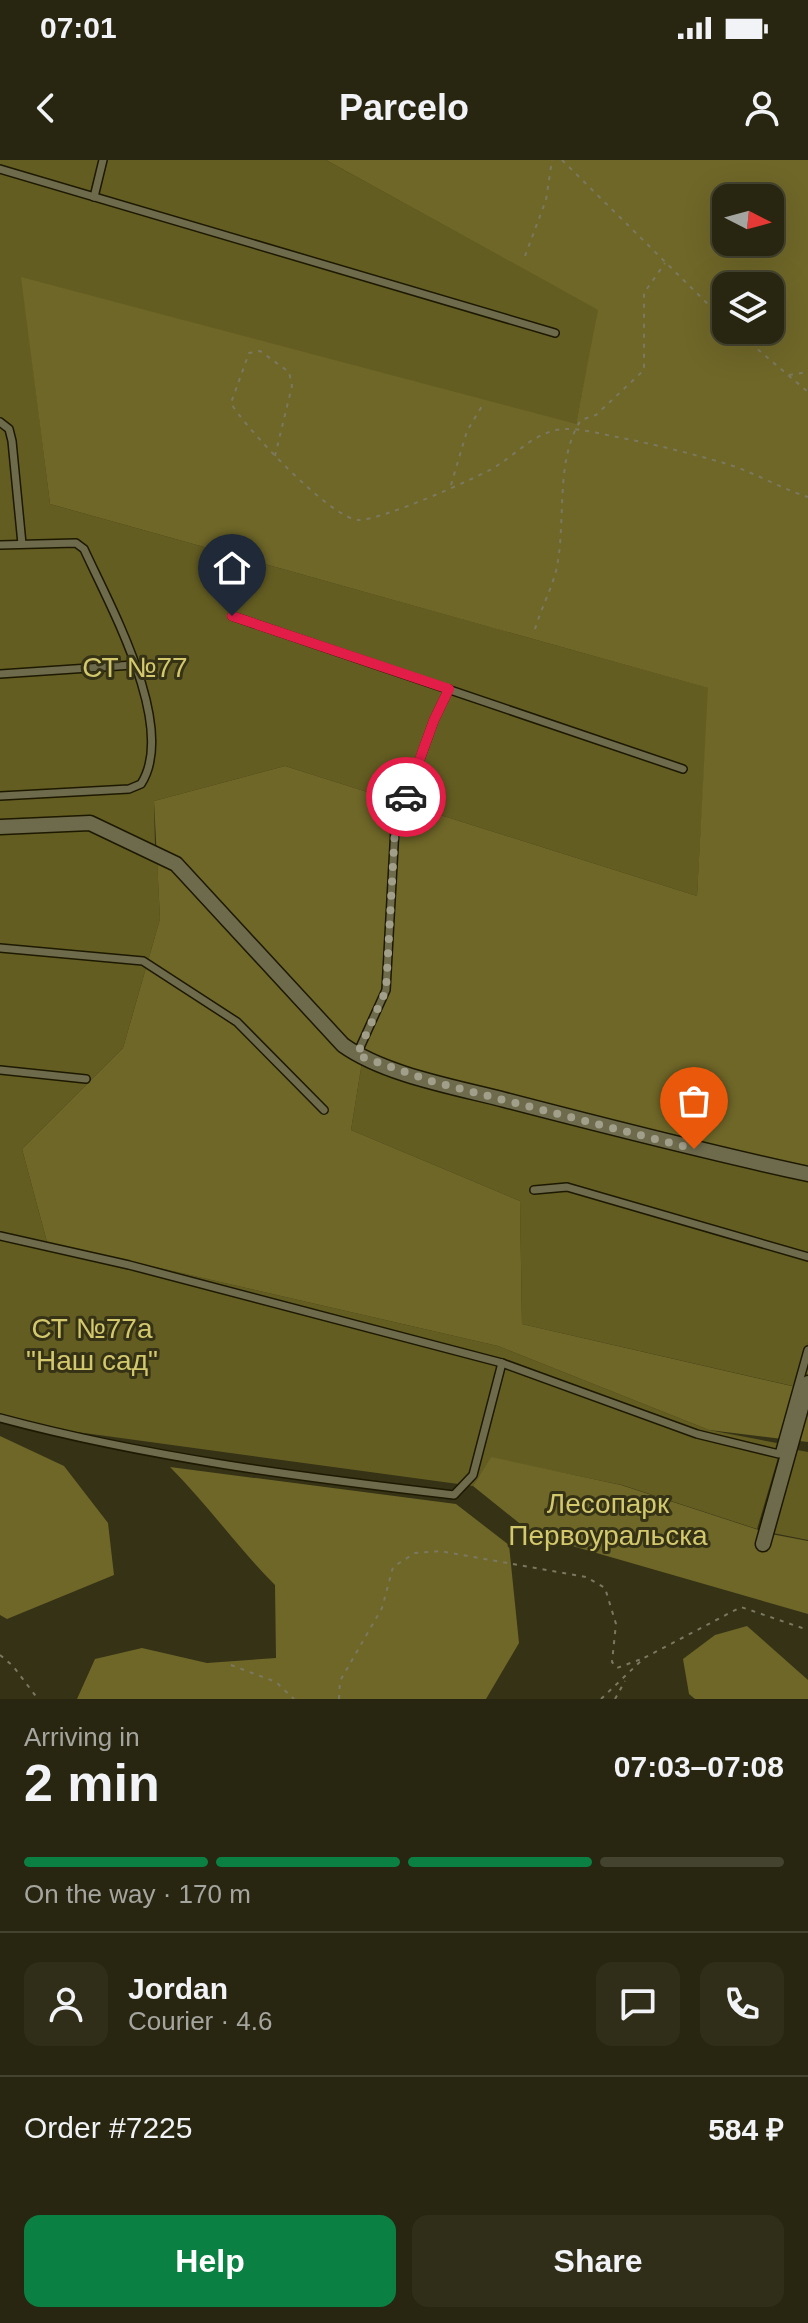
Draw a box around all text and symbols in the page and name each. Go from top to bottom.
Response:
text: 07:01 [40,11,117,44]
icon: back [24,86,68,130]
icon: person [740,86,784,130]
text: Parcelo [339,87,469,128]
north arrow [712,184,784,256]
map controls [712,184,784,344]
button: layers [712,272,784,344]
pin [198,534,266,616]
icon: home [210,546,254,590]
park label: СТ №77 [82,652,188,683]
courier [366,757,446,837]
icon: car [384,775,428,819]
pin [660,1067,728,1149]
icon: bag [672,1079,716,1123]
park label: СТ №77а "Наш сад" [26,1313,158,1376]
park label: Лесопарк Первоуральска [508,1488,708,1551]
text: Arriving in [24,1722,140,1752]
text: 07:03–07:08 [614,1750,784,1783]
text: 2 min [24,1754,160,1812]
text: On the way · 170 m [24,1879,251,1909]
button: person [24,1962,108,2046]
button: chat [596,1962,680,2046]
button: phone [700,1962,784,2046]
text: Jordan [128,1972,228,2005]
text: Courier · 4.6 [128,2006,273,2036]
text: Order #7225 [24,2111,192,2144]
text: 584 ₽ [708,2113,784,2146]
button: Help [24,2215,396,2307]
button: Share [412,2215,784,2307]

